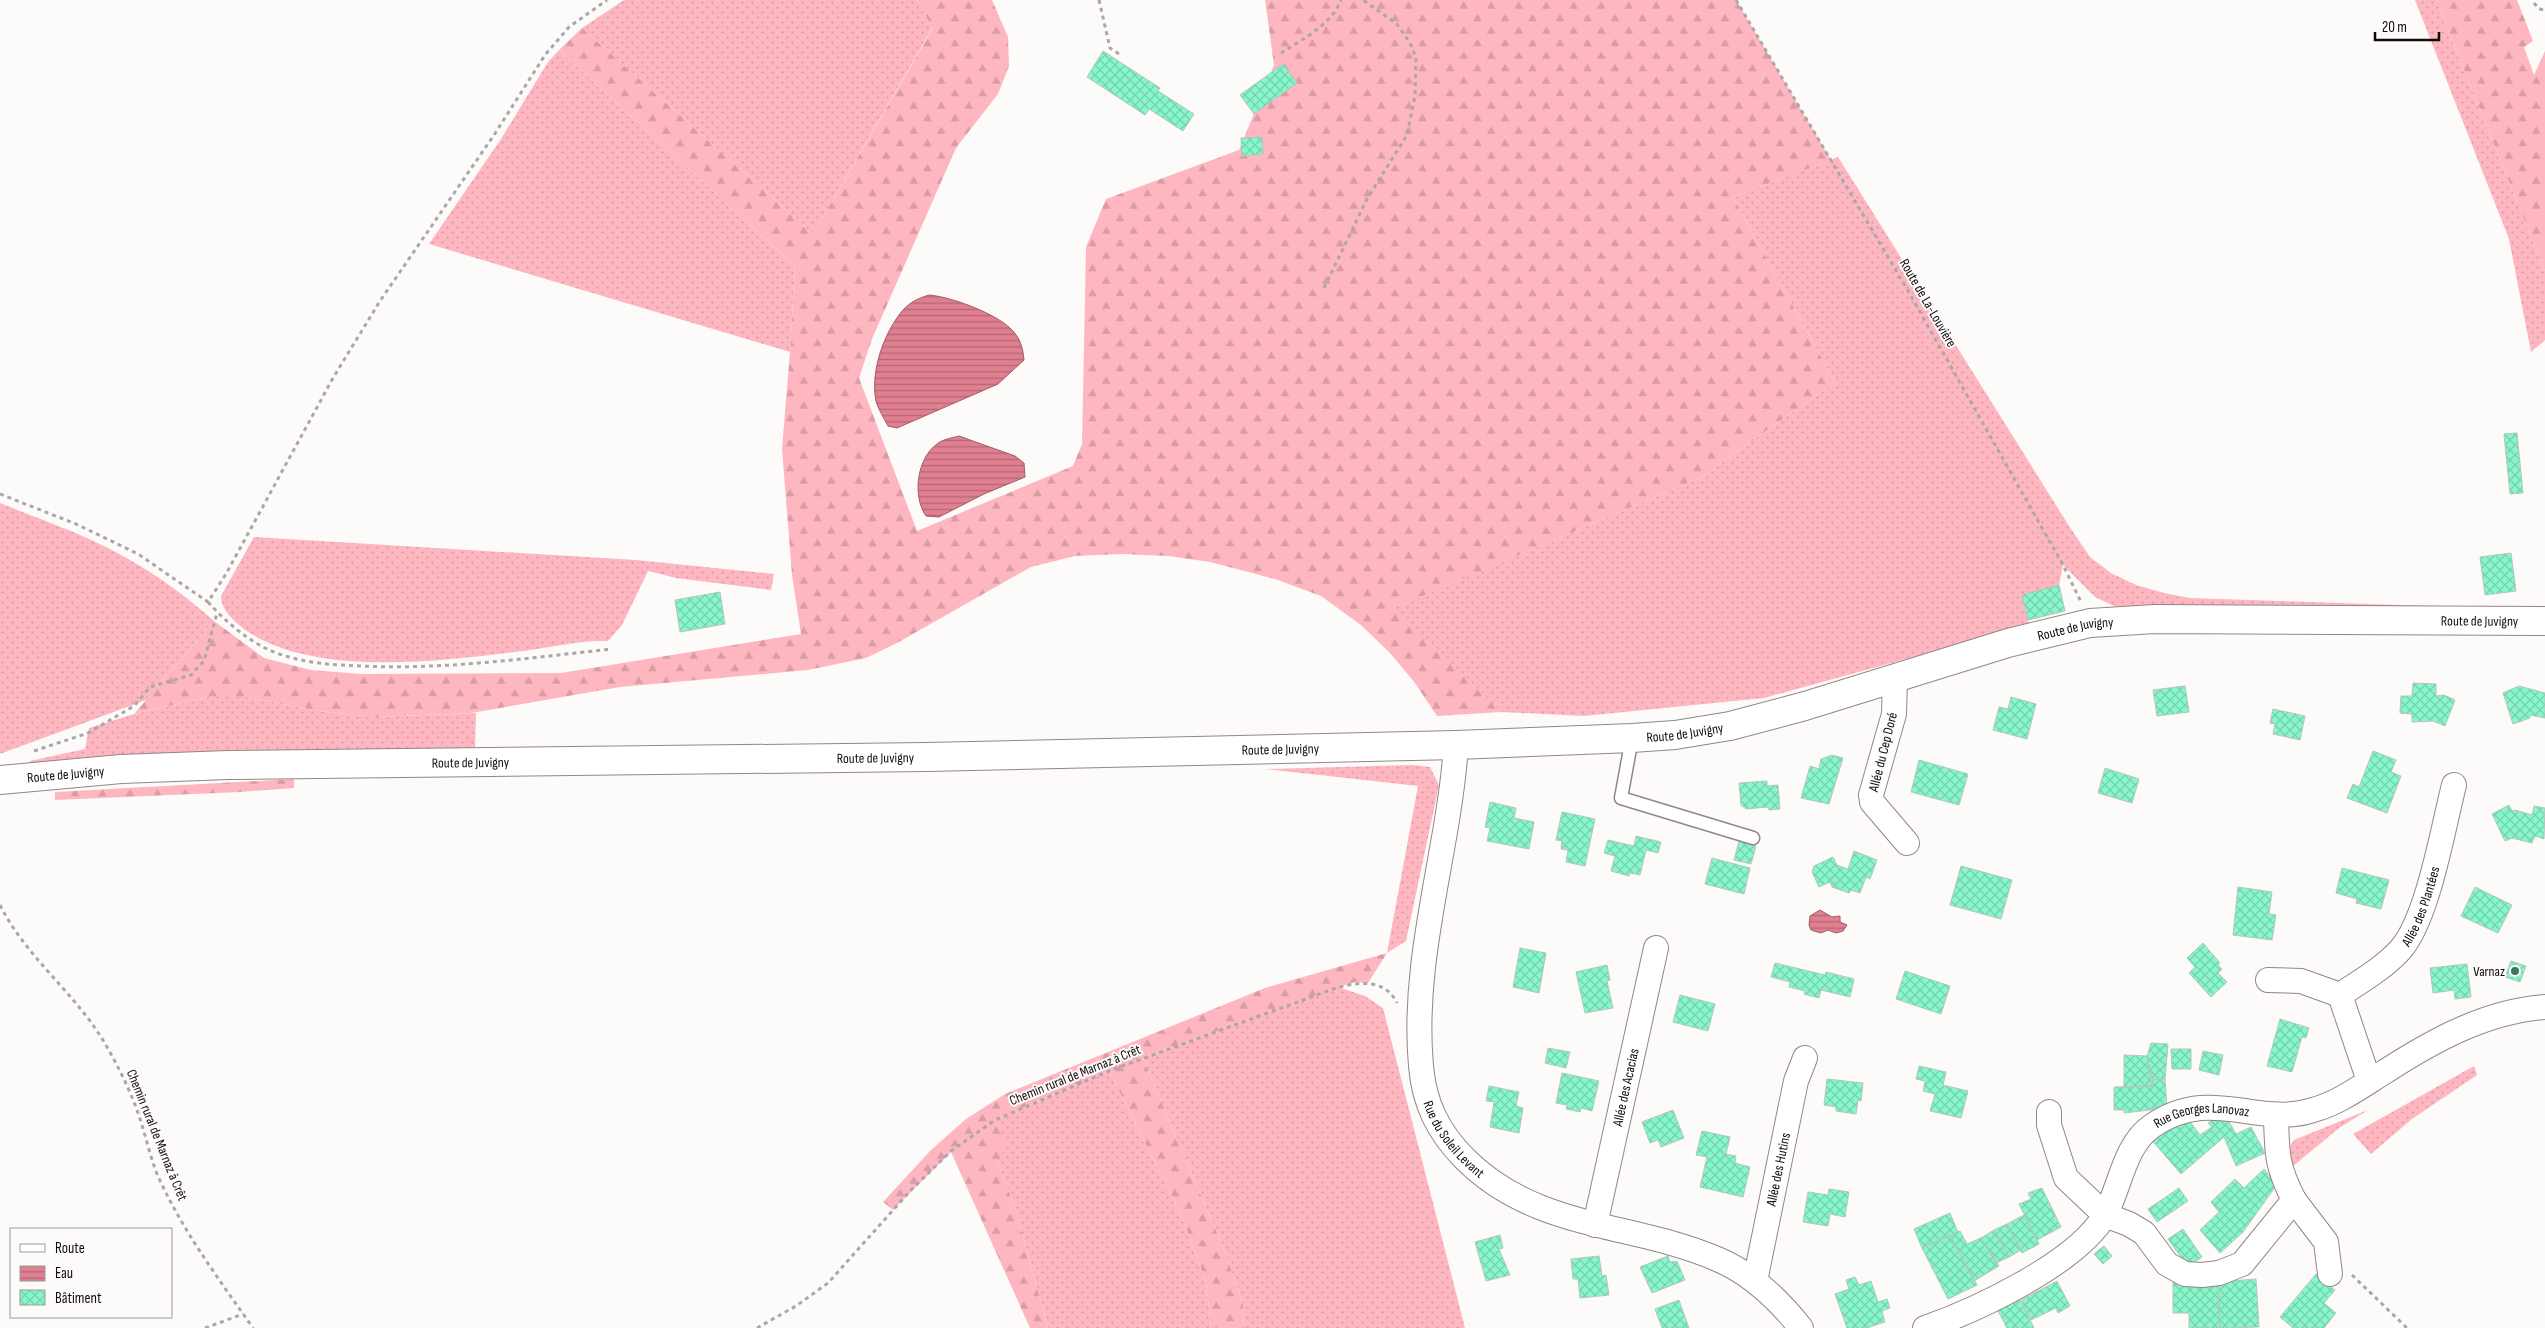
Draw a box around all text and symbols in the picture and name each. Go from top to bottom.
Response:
scale bar [2375,10,2439,42]
text: 20 m [2382,18,2407,37]
street label: Route de La-Louvière [1896,256,1960,350]
street label: Route de Juvigny [2441,612,2519,629]
street label: Route de Juvigny [2035,613,2114,644]
street label: Allée du Cep Doré [1865,711,1901,794]
street label: Route de Juvigny [1646,719,1725,745]
street label: Route de Juvigny [1241,740,1320,758]
street label: Route de Juvigny [837,749,915,767]
street label: Route de Juvigny [432,753,510,771]
street label: Route de Juvigny [26,762,106,786]
street label: Allée des Plantées [2397,864,2443,950]
place label: Varnaz [2473,963,2505,980]
marker: Varnaz [2509,965,2521,977]
street label: Chemin rural de Marnaz à Crêt [1007,1041,1143,1109]
street label: Allée des Acacias [1608,1047,1642,1129]
street label: Chemin rural de Marnaz à Crêt [123,1067,191,1203]
street label: Rue du Soleil Levant [1420,1098,1488,1181]
street label: Rue Georges Lanovaz [2150,1099,2251,1131]
street label: Allée des Hutins [1762,1131,1794,1209]
legend [10,1228,172,1318]
text: Route [55,1239,85,1258]
text: Eau [55,1264,73,1283]
text: Bâtiment [55,1289,102,1308]

